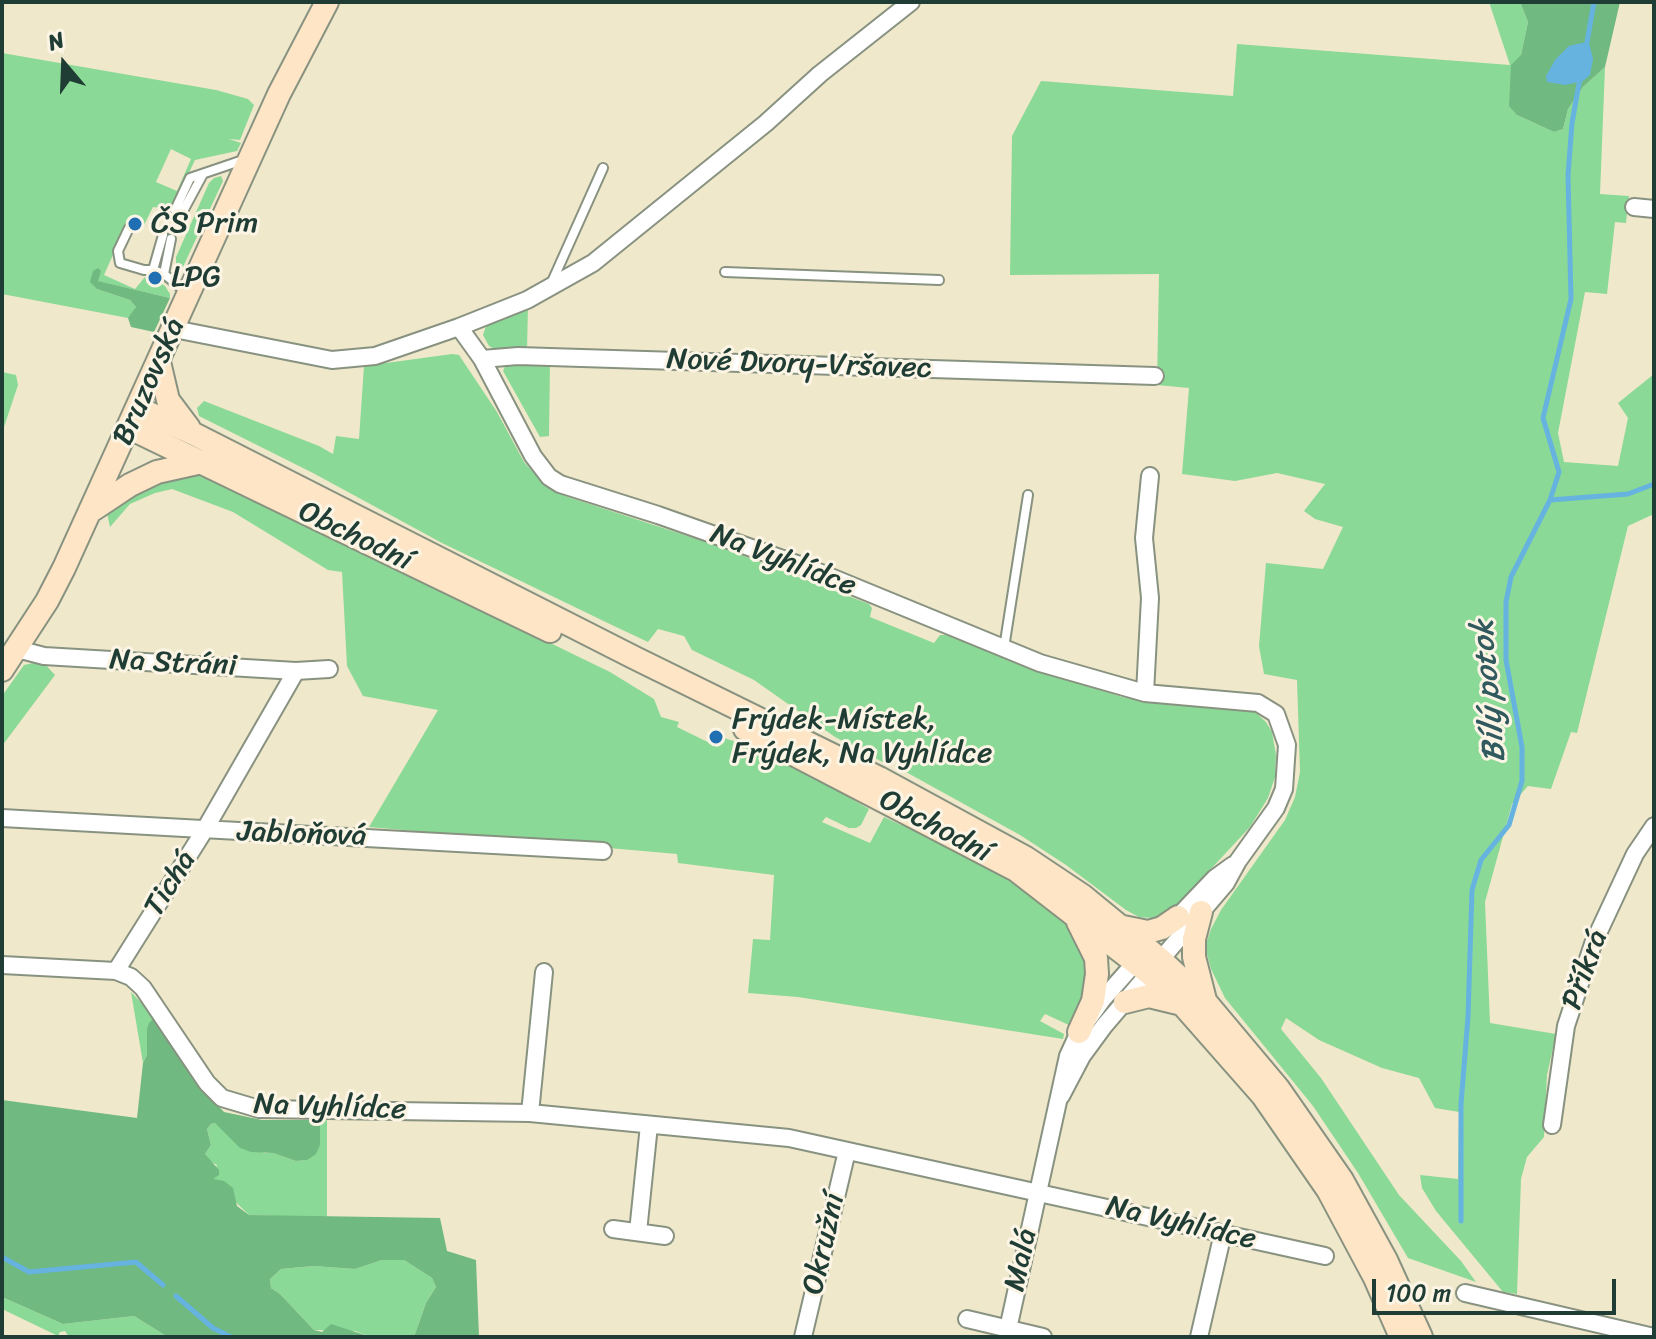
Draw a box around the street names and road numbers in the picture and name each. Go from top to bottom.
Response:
street label: Bruzovská [106,313,194,451]
street label: Nové Dvory-Vršavec [666,342,932,388]
street label: Obchodní [292,494,418,580]
street label: Na Vyhlídce [705,517,861,605]
street label: Na Stráni [108,643,238,685]
street label: Obchodní [873,782,997,872]
street label: Jabloňová [237,815,367,855]
street label: Tichá [137,844,205,924]
street label: Příkrá [1555,925,1617,1015]
street label: Na Vyhlídce [253,1087,407,1129]
street label: Na Vyhlídce [1102,1189,1260,1259]
street label: Okružní [796,1190,854,1298]
street label: Malá [998,1225,1046,1295]

